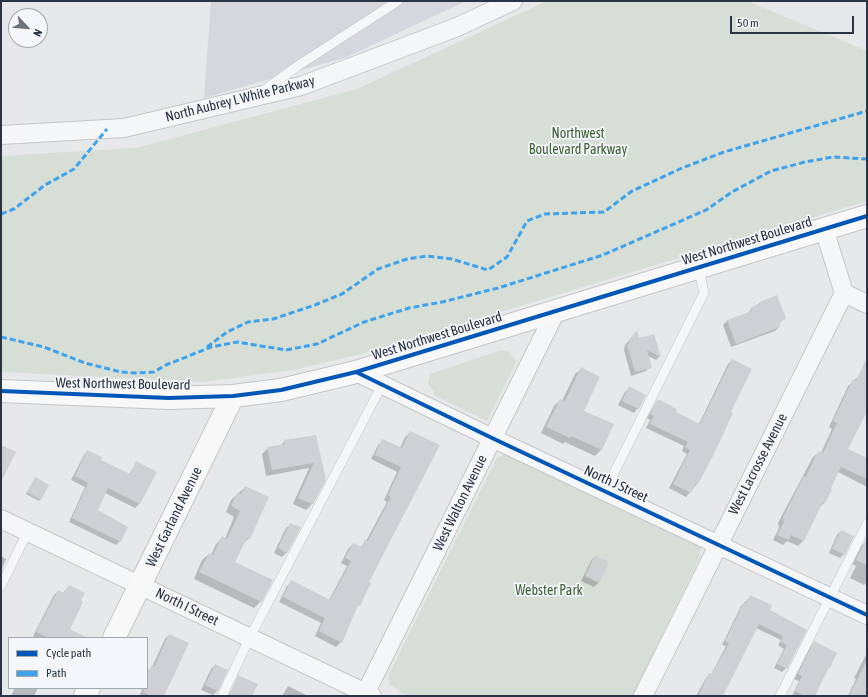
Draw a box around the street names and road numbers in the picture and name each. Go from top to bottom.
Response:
street label: North Aubrey L White Parkway [164,72,316,126]
street label: West Northwest Boulevard [680,213,814,269]
street label: West Northwest Boulevard [370,308,504,364]
street label: West Northwest Boulevard [55,374,191,394]
street label: West Lacrosse Avenue [725,410,791,518]
street label: West Walton Avenue [429,452,491,554]
street label: North J Street [581,462,651,506]
street label: West Garland Avenue [142,464,206,570]
street label: North I Street [153,585,221,629]

